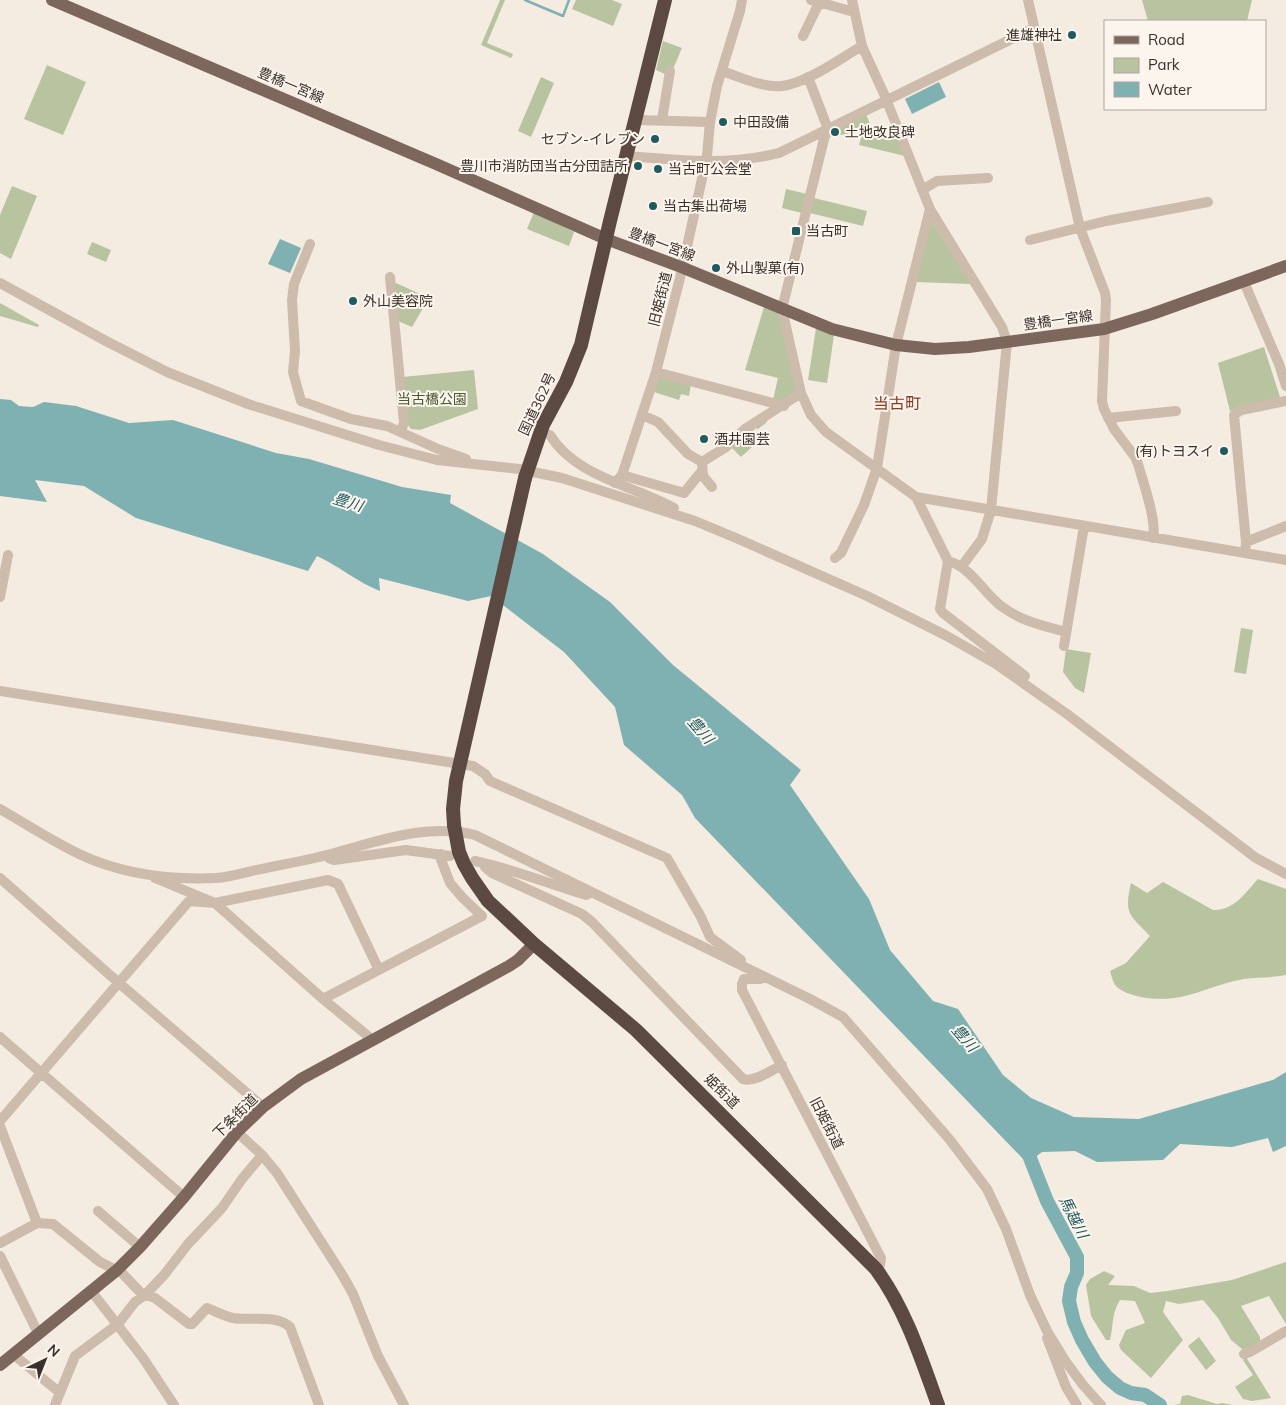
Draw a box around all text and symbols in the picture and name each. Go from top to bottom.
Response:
legend [1104,20,1266,110]
place label: 進雄神社 [1006,26,1062,44]
marker: 進雄神社 [1066,29,1078,41]
text: Road [1148,30,1185,49]
text: Park [1148,55,1180,74]
street label: 豊橋一宮線 [255,63,327,107]
text: Water [1148,80,1192,99]
place label: 中田設備 [733,113,789,131]
marker: 中田設備 [717,116,729,128]
place label: 土地改良碑 [845,123,915,141]
marker: 土地改良碑 [829,126,841,138]
place label: セブン-イレブン [541,130,645,148]
marker: セブン-イレブン [649,133,661,145]
place label: 豊川市消防団当古分団詰所 [460,157,628,175]
marker: 豊川市消防団当古分団詰所 [632,160,644,172]
place label: 当古町公会堂 [668,160,752,178]
marker: 当古町公会堂 [652,163,664,175]
place label: 当古集出荷場 [663,197,747,215]
marker: 当古集出荷場 [647,200,659,212]
place label: 当古町 [806,222,848,240]
street label: 豊橋一宮線 [626,223,698,265]
marker: 当古町 [790,225,802,237]
place label: 外山製菓(有) [726,259,805,277]
marker: 外山製菓(有) [710,262,722,274]
street label: 旧姫街道 [644,270,676,328]
place label: 外山美容院 [363,292,433,310]
marker: 外山美容院 [347,295,359,307]
street label: 豊橋一宮線 [1022,306,1094,334]
street label: 国道362号 [515,370,559,438]
park label: 当古橋公園 [397,390,467,408]
district label: 当古町 [873,393,921,413]
place label: 酒井園芸 [714,430,770,448]
marker: 酒井園芸 [698,433,710,445]
place label: (有)トヨスイ [1135,442,1214,460]
marker: (有)トヨスイ [1218,445,1230,457]
water label: 豊川 [331,489,367,516]
water label: 豊川 [684,712,719,749]
water label: 豊川 [948,1020,983,1057]
street label: 姫街道 [701,1070,743,1112]
street label: 下条街道 [209,1090,261,1142]
street label: 旧姫街道 [806,1094,848,1152]
water label: 馬越川 [1055,1193,1094,1243]
north arrow [20,1335,70,1385]
text: N [44,1340,64,1361]

